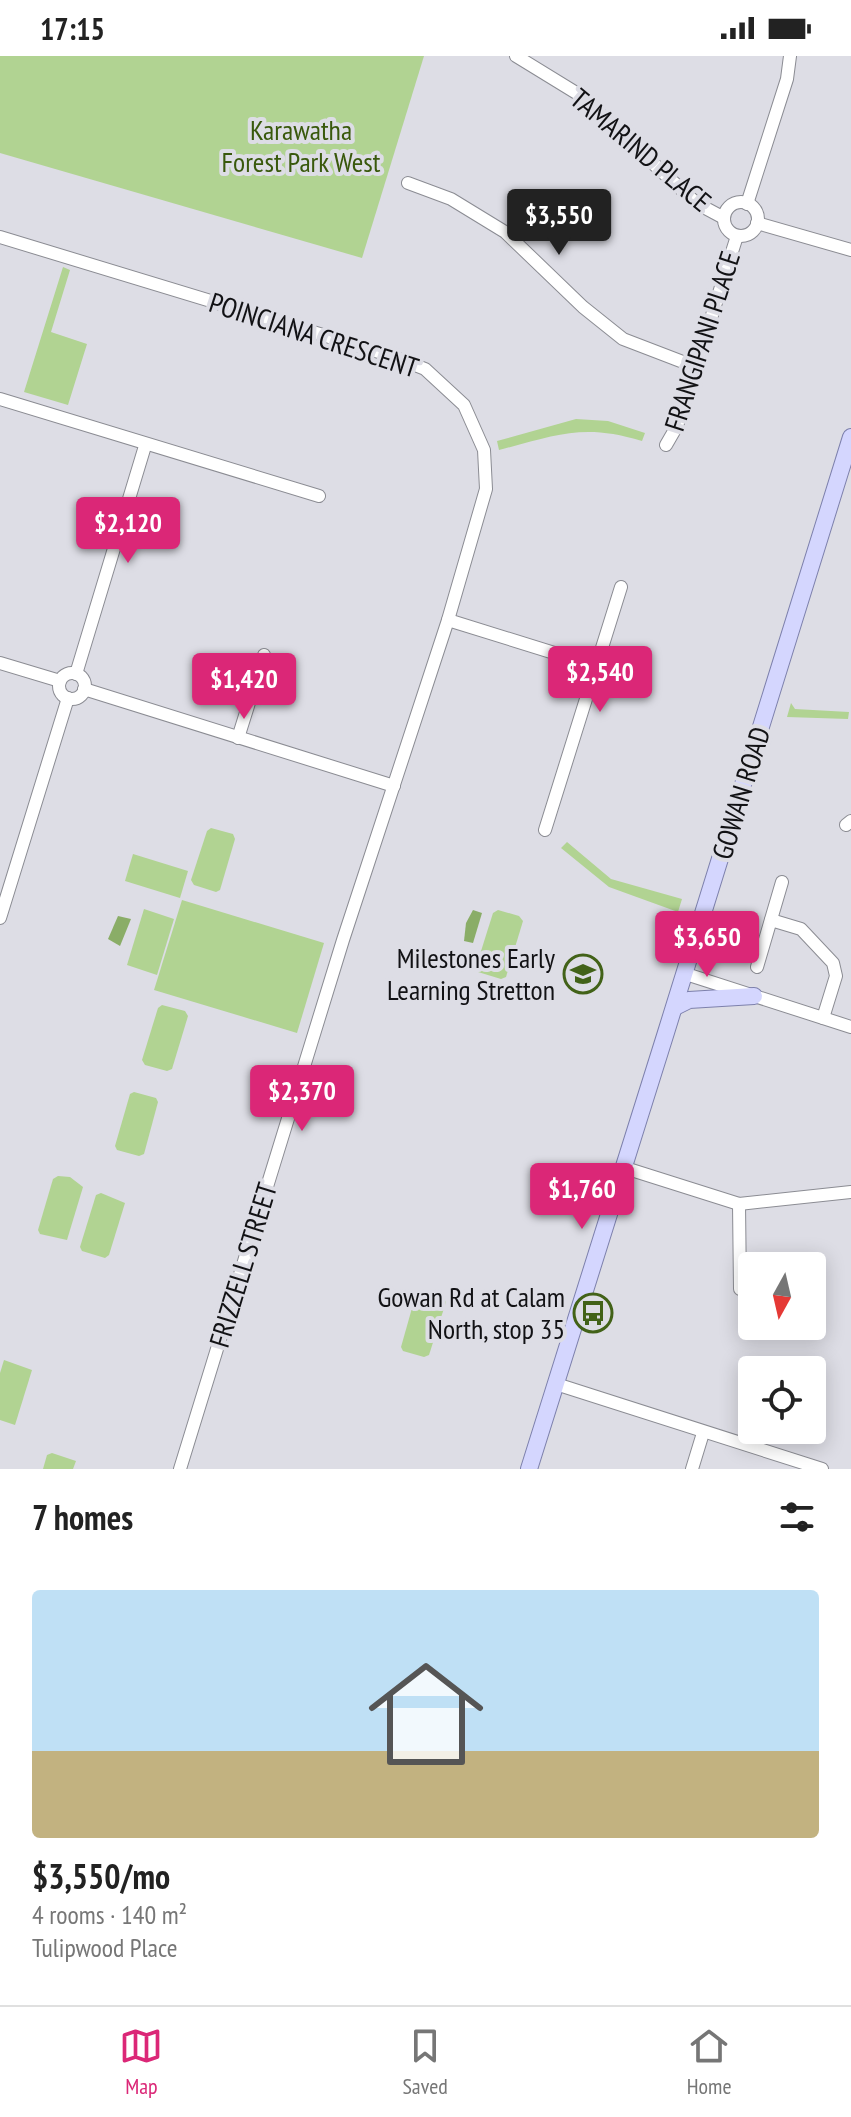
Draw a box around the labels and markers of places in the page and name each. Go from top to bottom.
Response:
pin: $3,550 [494,189,624,257]
pin: $2,120 [63,497,193,565]
pin: $2,540 [535,646,665,714]
pin: $1,420 [179,653,309,721]
pin: $3,650 [642,911,772,979]
place label: Milestones Early Learning Stretton [387,939,555,1008]
school or university icon: Milestones Early Learning Stretton [562,953,604,995]
pin: $2,370 [237,1065,367,1133]
pin: $1,760 [517,1163,647,1231]
place label: Gowan Rd at Calam North, stop 35 [377,1278,565,1347]
bus stop icon: Gowan Rd at Calam North, stop 35 [572,1292,614,1334]

